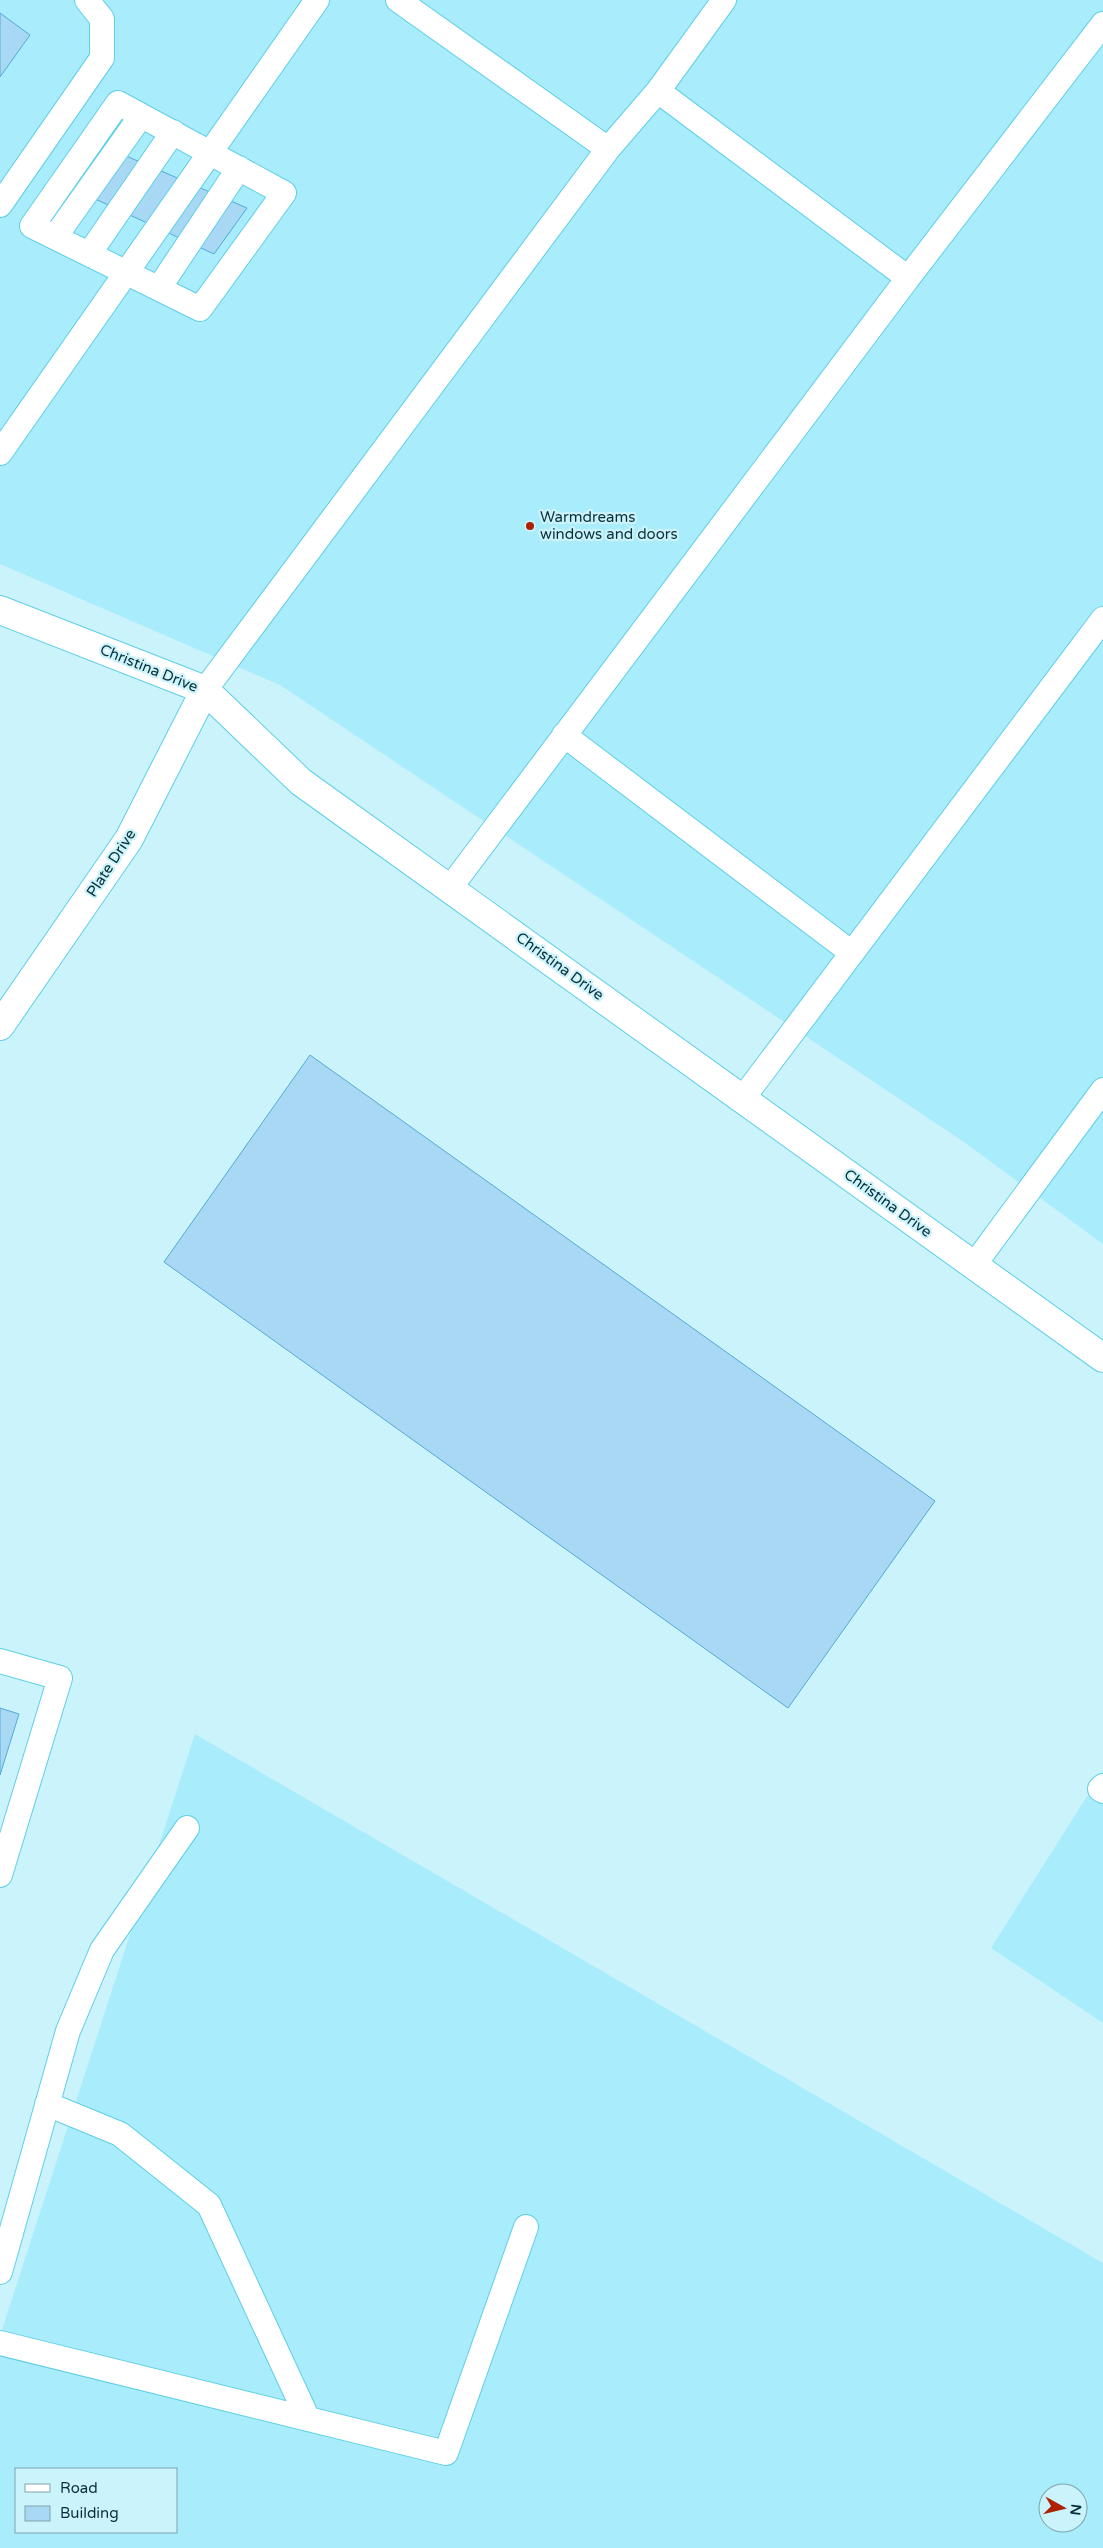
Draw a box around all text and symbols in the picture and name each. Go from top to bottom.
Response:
place label: Warmdreams windows and doors [540,508,678,543]
marker: Warmdreams windows and doors [524,520,536,532]
street label: Christina Drive [97,640,201,696]
street label: Plate Drive [83,826,139,900]
street label: Christina Drive [513,928,607,1004]
street label: Christina Drive [841,1165,935,1241]
legend [15,2468,178,2533]
text: Road [60,2479,98,2497]
north arrow [1038,2483,1088,2533]
text: N [1066,2503,1085,2516]
text: Building [60,2504,119,2522]

